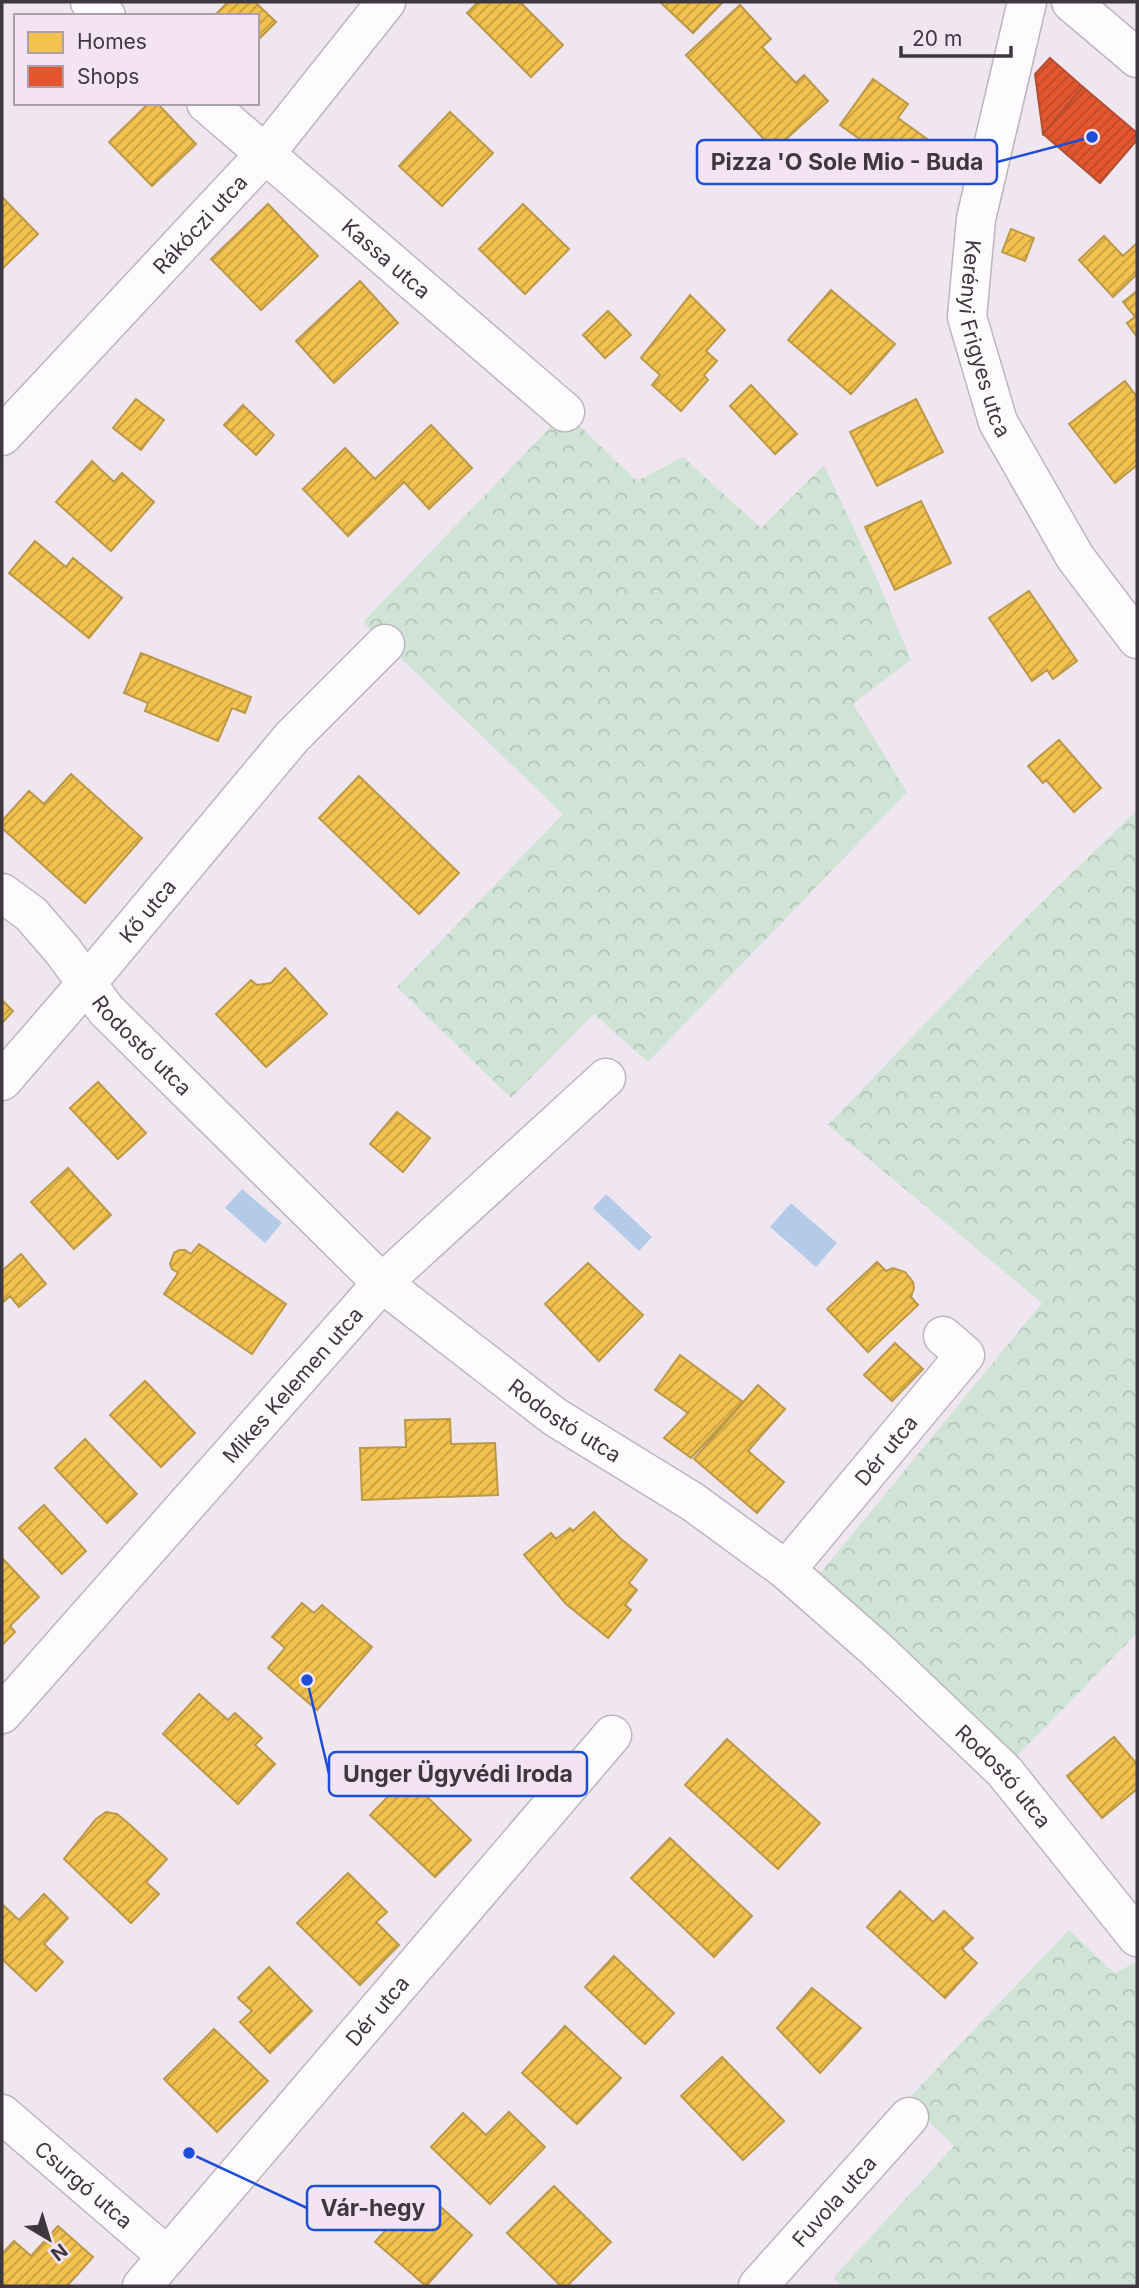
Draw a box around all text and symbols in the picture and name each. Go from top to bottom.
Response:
legend [14,14,259,105]
scale bar [901,14,1011,58]
text: 20 m [912,26,962,51]
text: Homes [77,29,147,54]
text: Shops [77,64,139,89]
callout: Pizza 'O Sole Mio - Buda [697,140,997,184]
text: Pizza 'O Sole Mio - Buda [711,148,983,176]
street label: Rákóczi utca [148,169,252,279]
street label: Kassa utca [337,213,436,303]
street label: Kerényi Frigyes utca [954,239,1016,441]
street label: Kő utca [114,874,181,947]
street label: Rodostó utca [87,990,197,1100]
street label: Mikes Kelemen utca [217,1302,368,1468]
street label: Rodostó utca [504,1373,626,1467]
street label: Dér utca [849,1410,922,1491]
street label: Rodostó utca [951,1719,1057,1832]
callout: Unger Ügyvédi Iroda [329,1752,587,1796]
text: Unger Ügyvédi Iroda [343,1760,573,1788]
street label: Dér utca [340,1970,414,2051]
street label: Csurgó utca [30,2136,138,2233]
street label: Fuvola utca [787,2150,881,2252]
callout: Vár-hegy [307,2186,440,2230]
text: Vár-hegy [321,2194,426,2222]
north arrow [14,2204,84,2274]
text: N [46,2238,72,2266]

